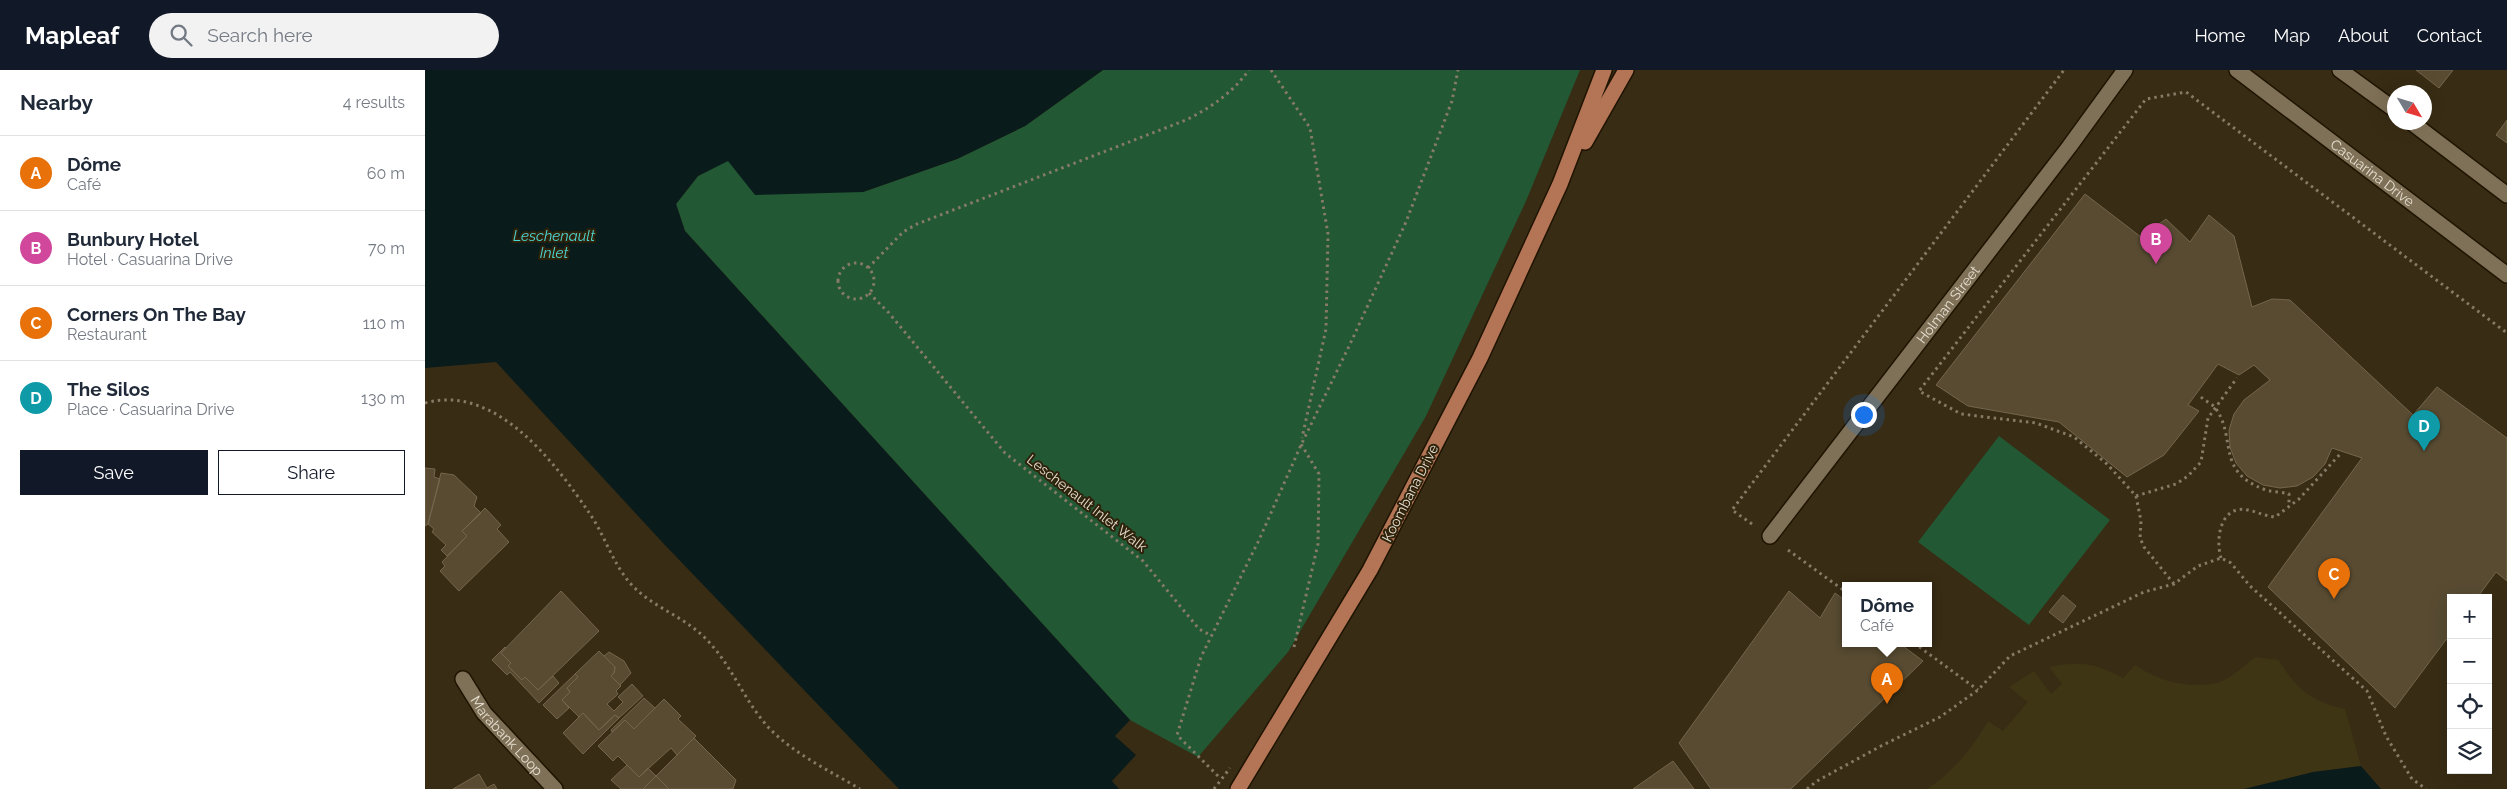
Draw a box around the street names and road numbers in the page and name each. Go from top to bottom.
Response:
street label: Casuarina Drive [2327,136,2417,210]
street label: Holman Street [1913,262,1983,346]
street label: Koombana Drive [1379,442,1441,544]
street label: Leschenault Inlet Walk [1024,451,1150,555]
street label: Marabank Loop [467,693,547,779]

